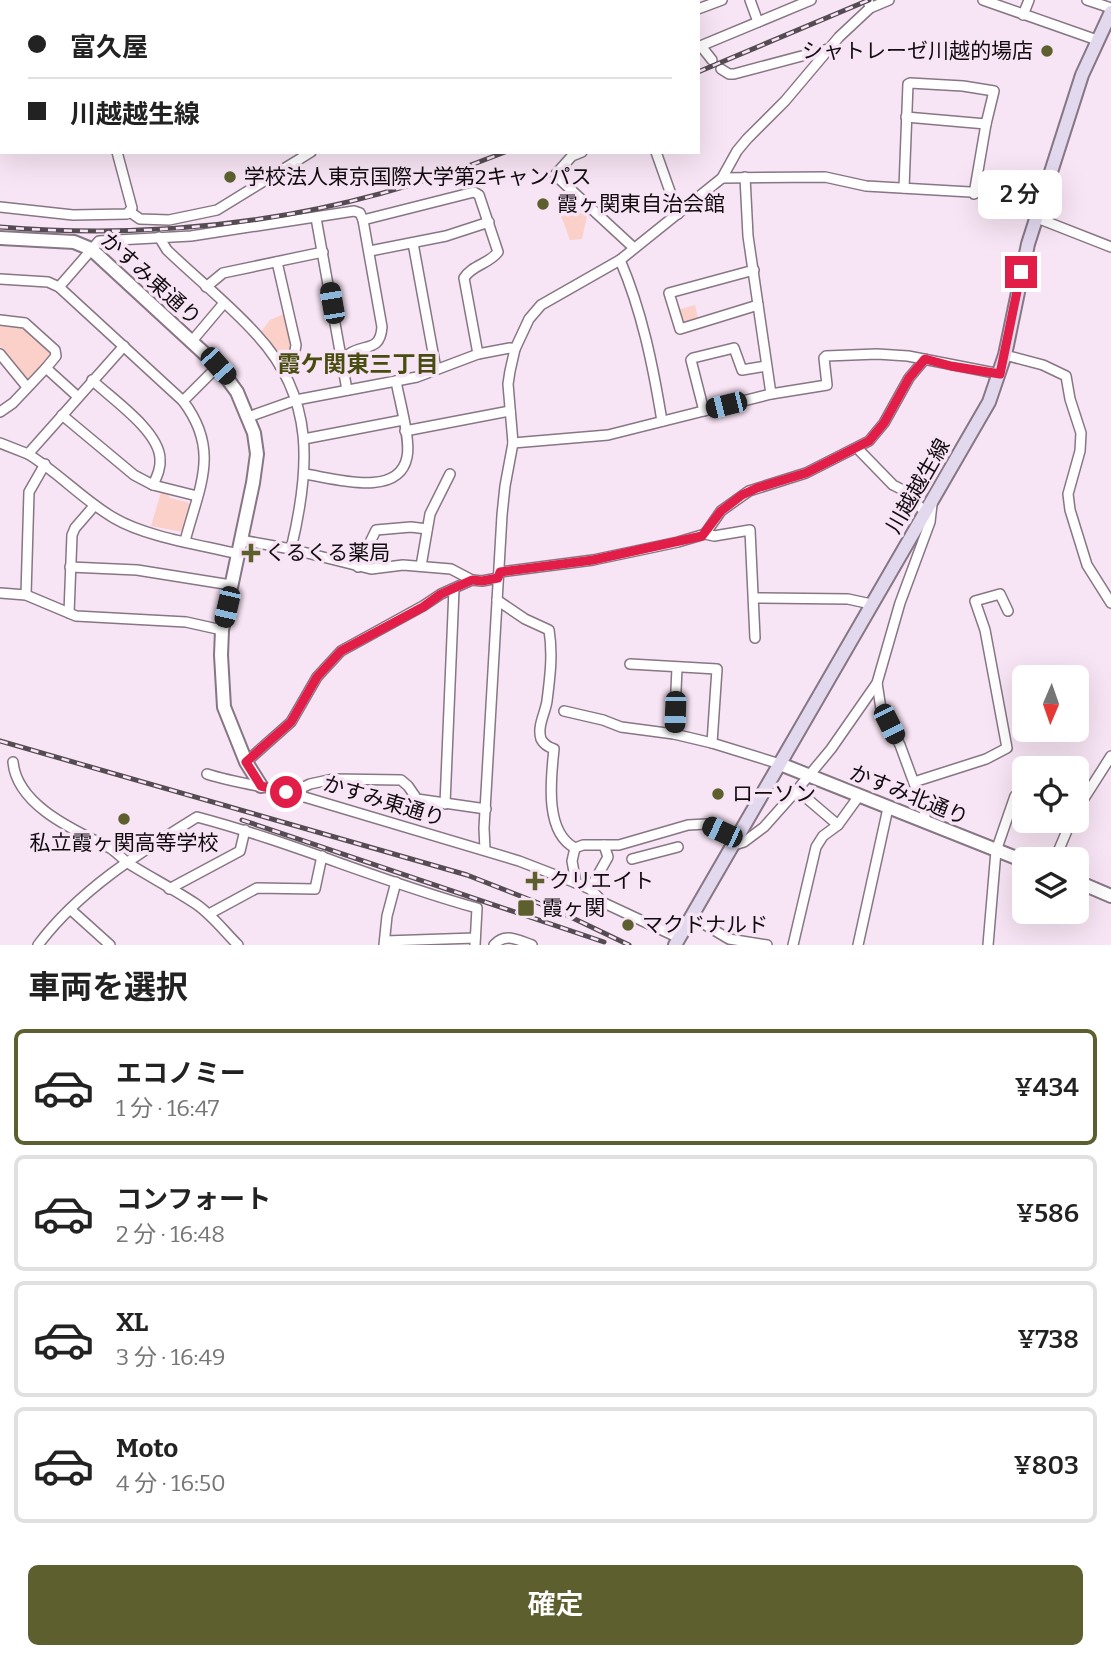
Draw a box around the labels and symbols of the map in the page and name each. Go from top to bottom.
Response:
place label: シャトレーゼ川越的場店 [802,38,1033,64]
marker: シャトレーゼ川越的場店 [1039,43,1055,59]
place label: 学校法人東京国際大学第2キャンパス [244,164,591,190]
marker: 学校法人東京国際大学第2キャンパス [222,169,238,185]
callout: 2 分 [979,170,1063,219]
place label: 霞ヶ関東自治会館 [557,191,725,217]
marker: 霞ヶ関東自治会館 [535,196,551,212]
street label: かすみ東通り [95,227,207,331]
route end [1005,256,1037,288]
car [319,280,346,326]
car [197,343,240,389]
district label: 霞ケ関東三丁目 [278,350,439,378]
car [704,390,749,420]
street label: 川越越生線 [880,434,956,538]
place label: くるくる薬局 [265,540,390,566]
marker: くるくる薬局 [243,545,259,561]
car [213,584,242,630]
north arrow [1012,665,1088,742]
car [664,691,687,733]
car [871,701,908,747]
street label: かすみ北通り [846,759,972,831]
street label: かすみ東通り [320,770,448,832]
route start [270,776,302,808]
place label: ローソン [732,781,816,807]
marker: ローソン [710,786,726,802]
marker: 私立霞ヶ関高等学校 [116,811,132,827]
car [699,814,746,850]
place label: 私立霞ヶ関高等学校 [30,830,219,856]
place label: クリエイト [549,868,654,894]
marker: クリエイト [527,873,543,889]
place label: 霞ヶ関 [542,895,605,921]
marker: 霞ヶ関 [516,898,536,918]
place label: マクドナルド [642,912,768,938]
marker: マクドナルド [620,917,636,933]

